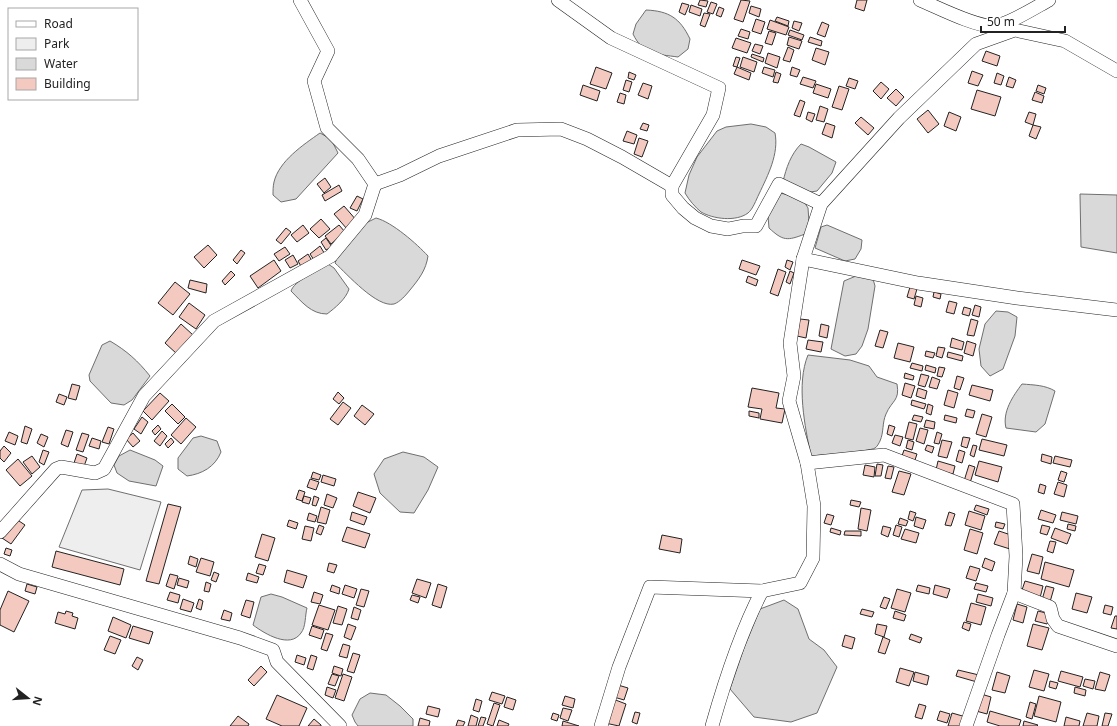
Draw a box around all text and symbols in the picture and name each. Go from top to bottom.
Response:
legend [8,8,138,100]
scale bar [981,8,1065,34]
text: 50 m [987,13,1015,30]
text: Road [44,15,73,32]
text: Park [44,35,70,52]
text: Water [44,55,78,72]
text: Building [44,75,91,92]
north arrow [8,678,48,718]
text: N [30,695,47,708]

